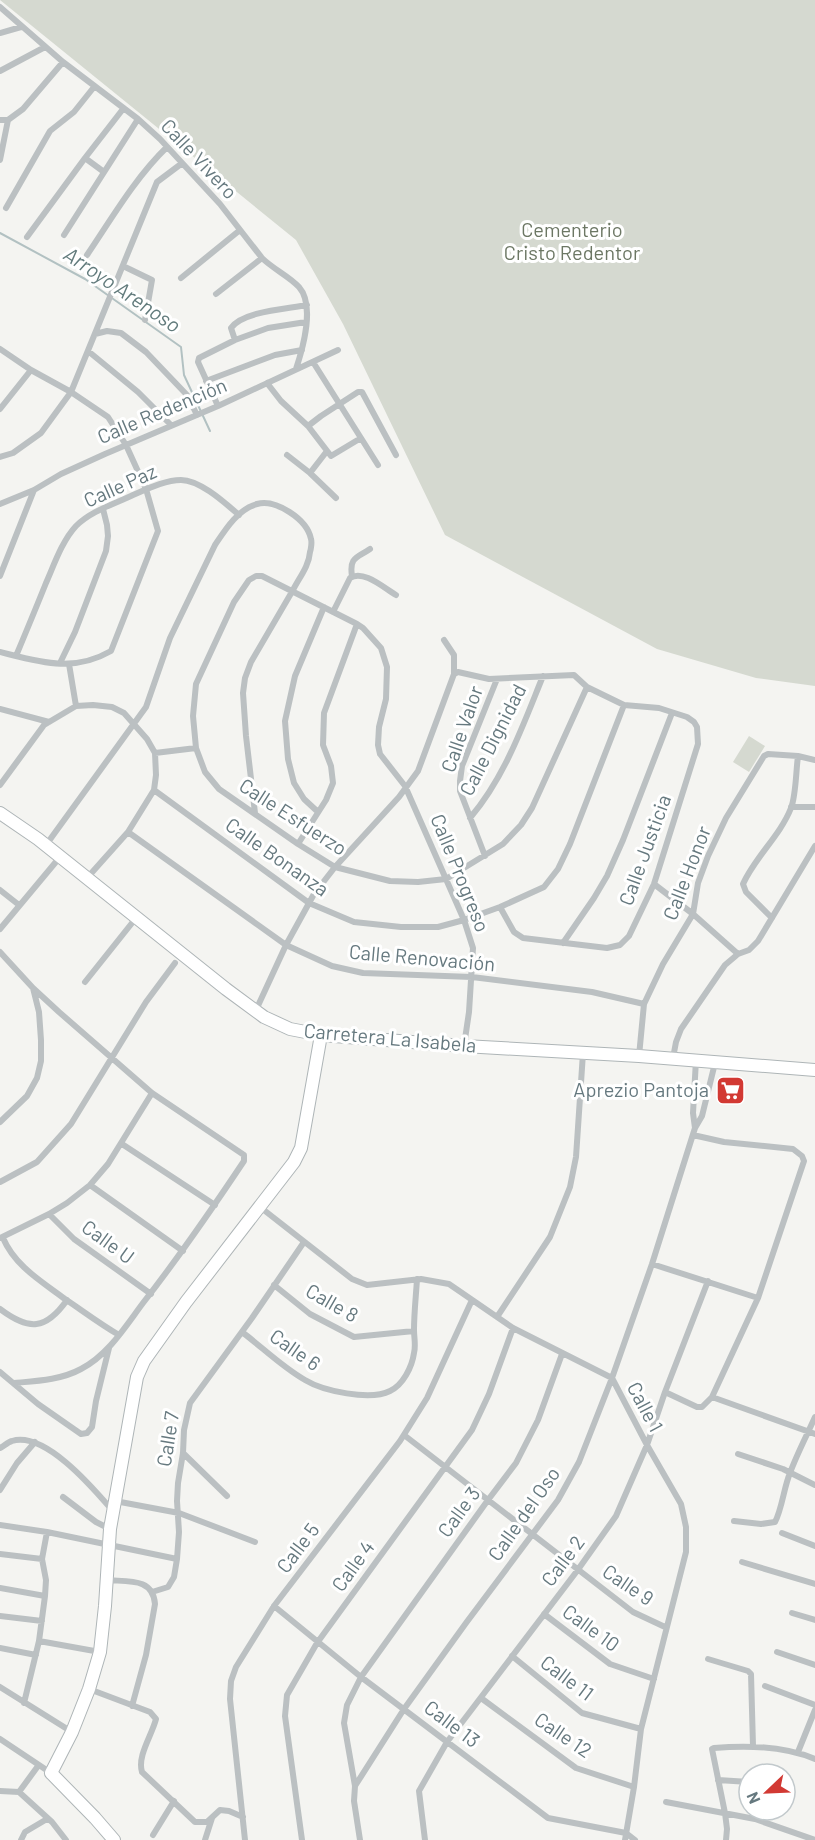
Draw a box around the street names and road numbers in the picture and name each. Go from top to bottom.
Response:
street label: Calle Vivero [157,113,243,203]
street label: Calle Redención [93,372,230,448]
street label: Calle Paz [80,458,160,512]
street label: Calle Dignidad [454,680,531,799]
street label: Calle Valor [435,682,487,775]
street label: Calle Esfuerzo [235,772,352,860]
street label: Calle Justicia [613,791,675,908]
street label: Calle Progreso [426,810,495,935]
street label: Calle Bonanza [221,812,334,901]
street label: Calle Honor [657,822,715,923]
street label: Calle Renovación [348,939,496,975]
street label: Carretera La Isabela [303,1018,477,1057]
street label: Calle U [78,1214,140,1268]
street label: Calle 8 [302,1278,363,1327]
street label: Calle 6 [266,1323,326,1375]
street label: Calle 1 [623,1377,669,1436]
street label: Calle 7 [151,1409,183,1468]
street label: Calle del Oso [482,1462,564,1565]
street label: Calle 3 [432,1482,484,1541]
street label: Calle 5 [271,1518,324,1577]
street label: Calle 2 [536,1530,589,1590]
street label: Calle 4 [326,1535,379,1596]
street label: Calle 9 [598,1558,659,1610]
street label: Calle 10 [558,1599,625,1656]
street label: Calle 11 [536,1650,599,1705]
street label: Calle 13 [420,1695,485,1752]
street label: Calle 12 [530,1706,597,1762]

